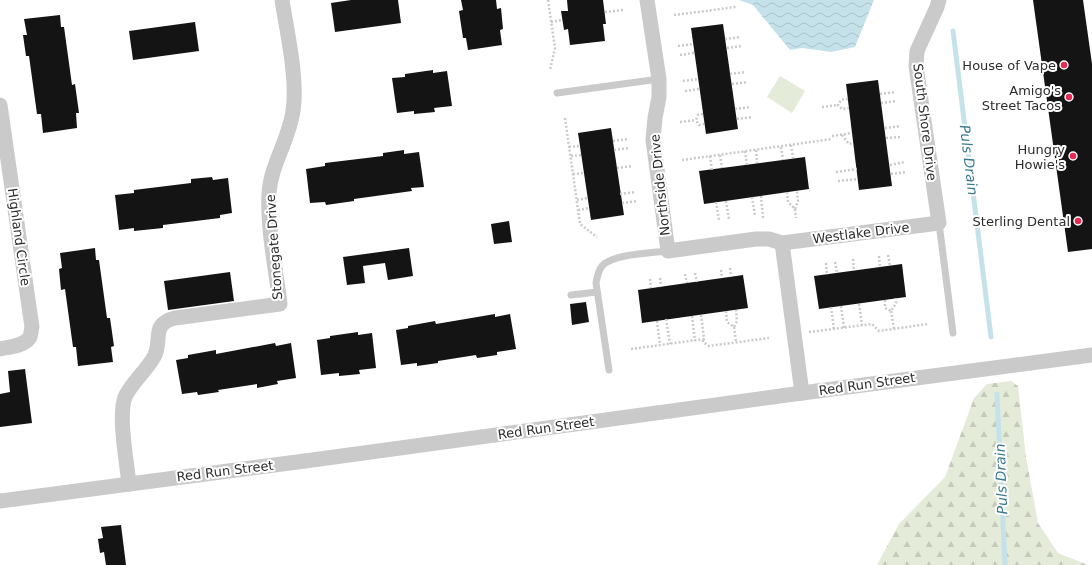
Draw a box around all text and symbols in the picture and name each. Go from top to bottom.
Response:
place label: House of Vape [962,58,1056,73]
marker: House of Vape [1059,60,1069,70]
street label: South Shore Drive [910,62,940,182]
place label: Amigo's Street Tacos [982,83,1061,113]
marker: Amigo's Street Tacos [1064,92,1074,102]
water label: Puls Drain [957,124,981,196]
street label: Northside Drive [647,134,673,236]
place label: Hungry Howie's [1015,142,1065,172]
marker: Hungry Howie's [1068,151,1078,161]
street label: Highland Circle [5,187,33,287]
street label: Stonegate Drive [263,194,285,300]
place label: Sterling Dental [973,214,1070,229]
marker: Sterling Dental [1073,216,1083,226]
street label: Westlake Drive [812,220,910,246]
street label: Red Run Street [818,370,916,398]
street label: Red Run Street [497,414,595,442]
water label: Puls Drain [992,443,1010,515]
street label: Red Run Street [176,458,274,484]

